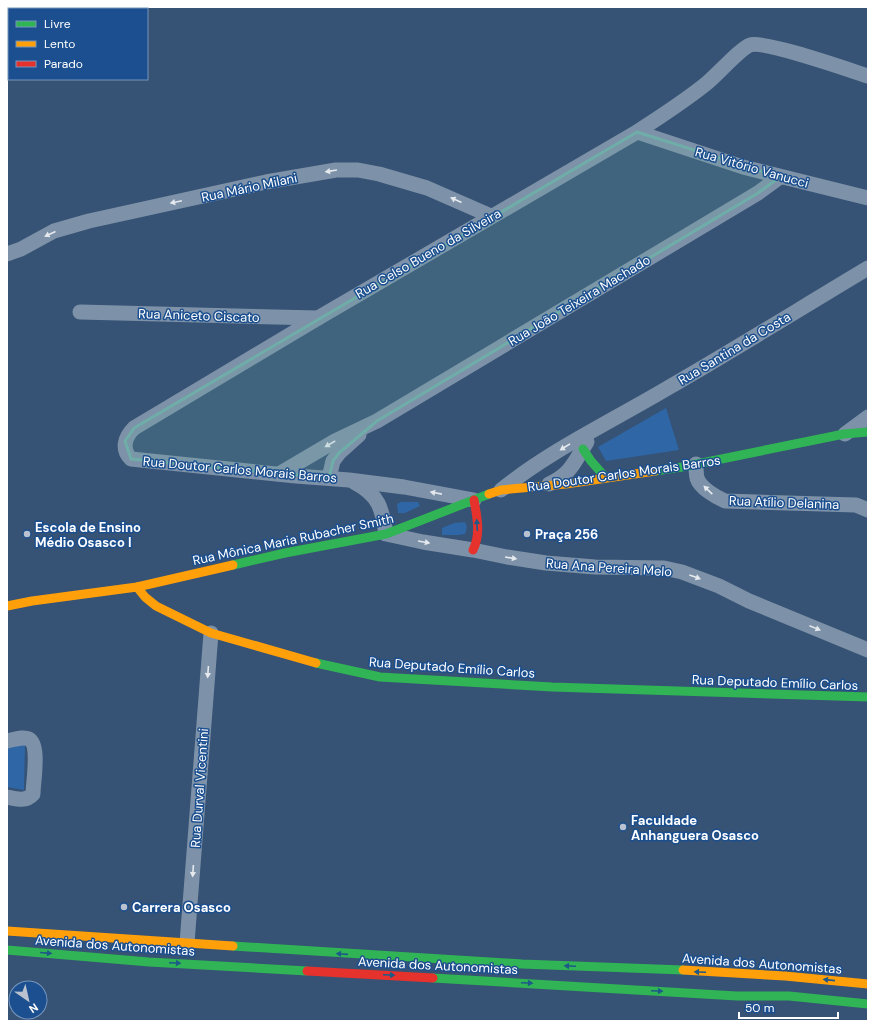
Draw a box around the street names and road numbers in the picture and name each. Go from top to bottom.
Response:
street label: Rua Vitório Vanucci [693,143,811,192]
street label: Rua Mário Milani [200,169,299,206]
street label: Rua Celso Bueno da Silveira [352,205,504,302]
street label: Rua João Teixeira Machado [505,251,654,350]
street label: Rua Aniceto Ciscato [138,305,260,326]
street label: Rua Santina da Costa [675,308,794,389]
street label: Rua Doutor Carlos Morais Barros [527,452,722,495]
street label: Rua Doutor Carlos Morais Barros [142,453,338,486]
street label: Rua Atílio Delanina [729,492,839,513]
street label: Rua Mônica Maria Rubacher Smith [191,510,395,569]
street label: Rua Ana Pereira Melo [545,555,673,580]
street label: Rua Deputado Emílio Carlos [368,653,536,682]
street label: Rua Deputado Emílio Carlos [692,671,858,694]
street label: Rua Durval Vicentini [187,728,212,848]
street label: Avenida dos Autonomistas [34,931,196,960]
street label: Avenida dos Autonomistas [681,949,843,978]
street label: Avenida dos Autonomistas [357,953,518,978]

